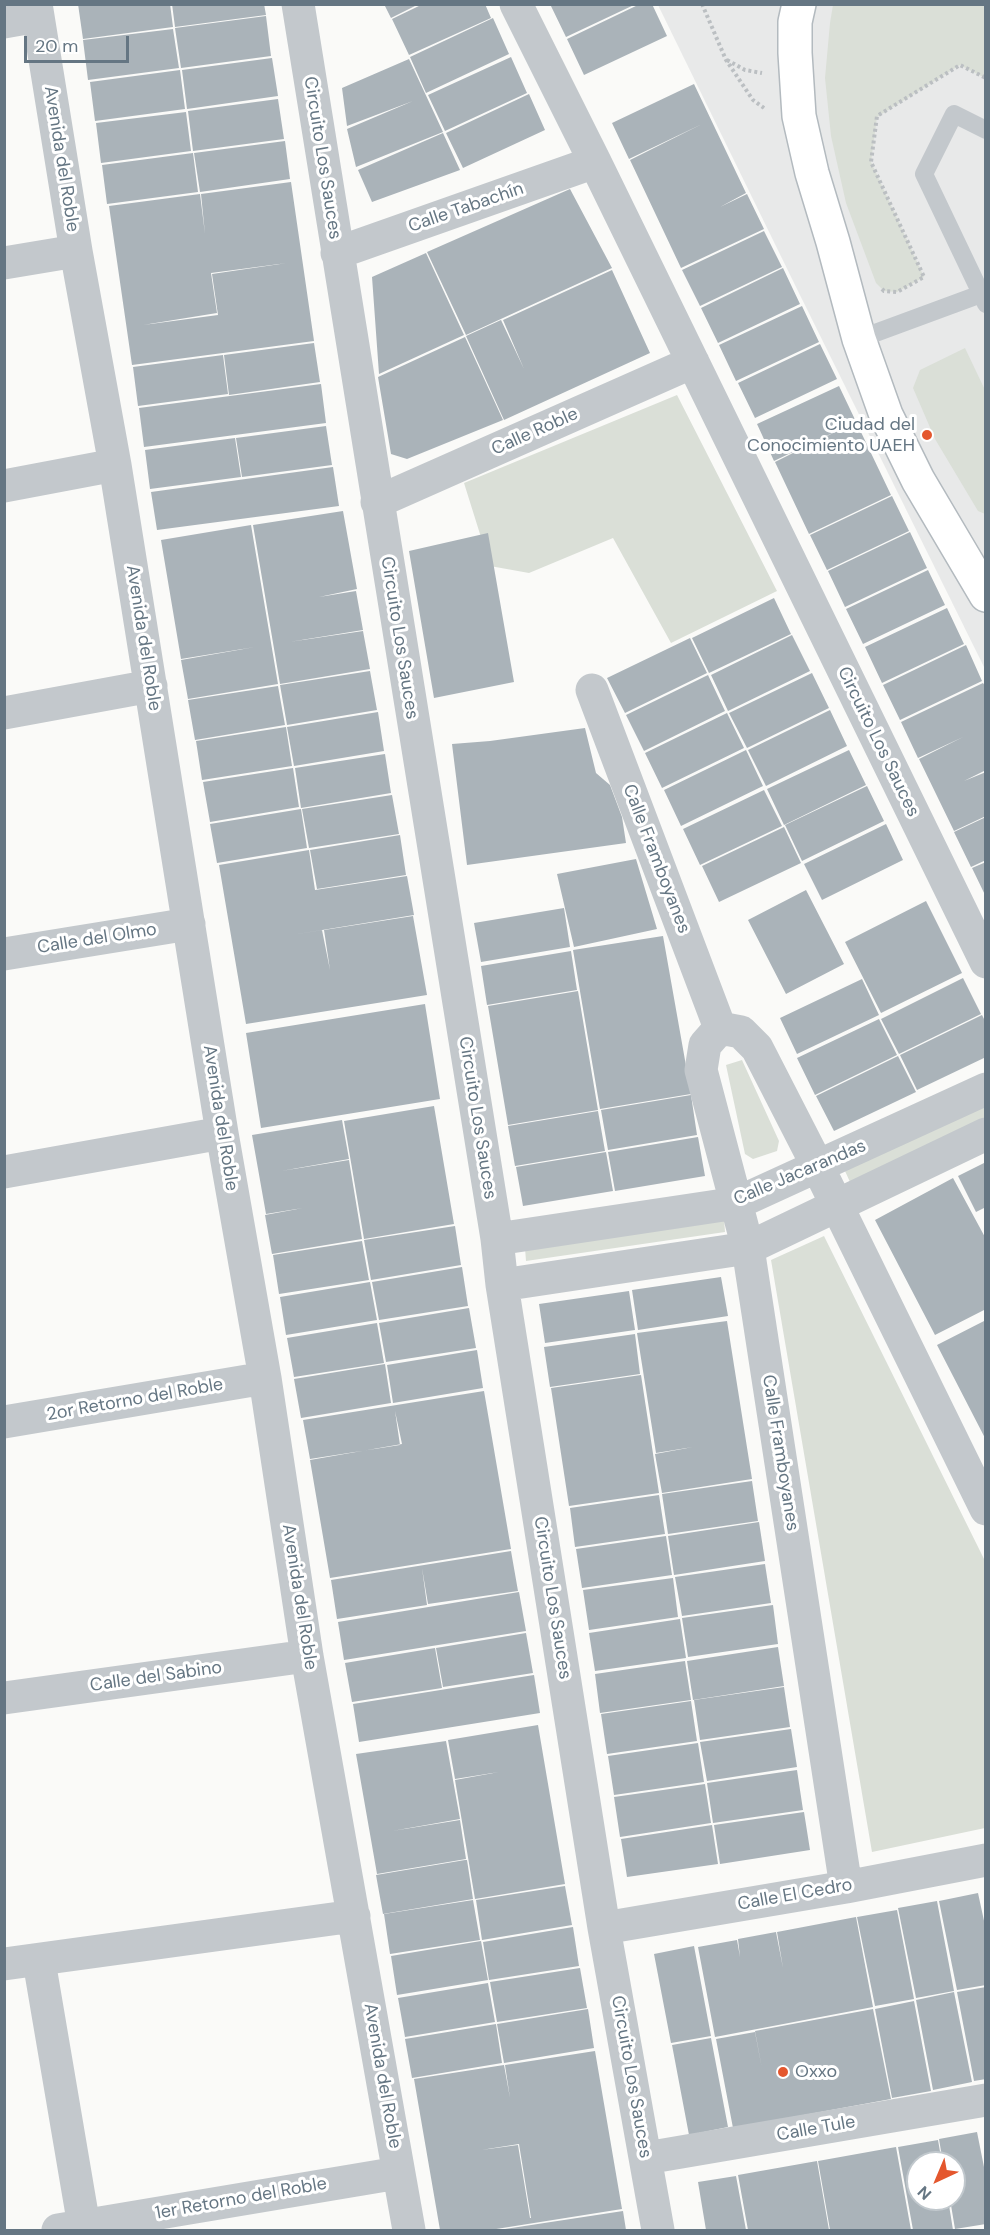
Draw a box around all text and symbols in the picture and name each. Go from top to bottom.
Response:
scale bar [27,24,132,62]
text: 20 m [35,34,78,58]
street label: Circuito Los Sauces [298,75,346,241]
street label: Avenida del Roble [39,84,83,234]
street label: Calle Tabachín [406,178,526,238]
street label: Calle Roble [489,403,581,461]
place label: Ciudad del Conocimiento UAEH [747,414,915,456]
marker: Ciudad del Conocimiento UAEH [920,428,934,442]
street label: Circuito Los Sauces [375,555,423,721]
street label: Avenida del Roble [121,563,165,713]
street label: Circuito Los Sauces [832,663,924,821]
street label: Calle Framboyanes [618,781,694,937]
street label: Calle del Olmo [36,919,158,959]
street label: Circuito Los Sauces [453,1035,501,1201]
street label: Avenida del Roble [198,1043,242,1193]
street label: Calle Jacarandas [731,1135,869,1211]
street label: Calle Framboyanes [757,1373,803,1533]
street label: 2or Retorno del Roble [45,1374,225,1426]
street label: Circuito Los Sauces [528,1515,576,1681]
street label: Avenida del Roble [277,1522,321,1672]
street label: Calle del Sabino [89,1657,223,1697]
street label: Calle El Cedro [736,1874,854,1916]
street label: Circuito Los Sauces [606,1994,656,2160]
street label: Avenida del Roble [359,2002,405,2150]
place label: Oxxo [795,2061,837,2083]
marker: Oxxo [776,2065,790,2079]
street label: Calle Tule [775,2111,857,2147]
north arrow [906,2151,966,2211]
street label: 1er Retorno del Roble [153,2173,329,2225]
text: N [913,2181,936,2204]

